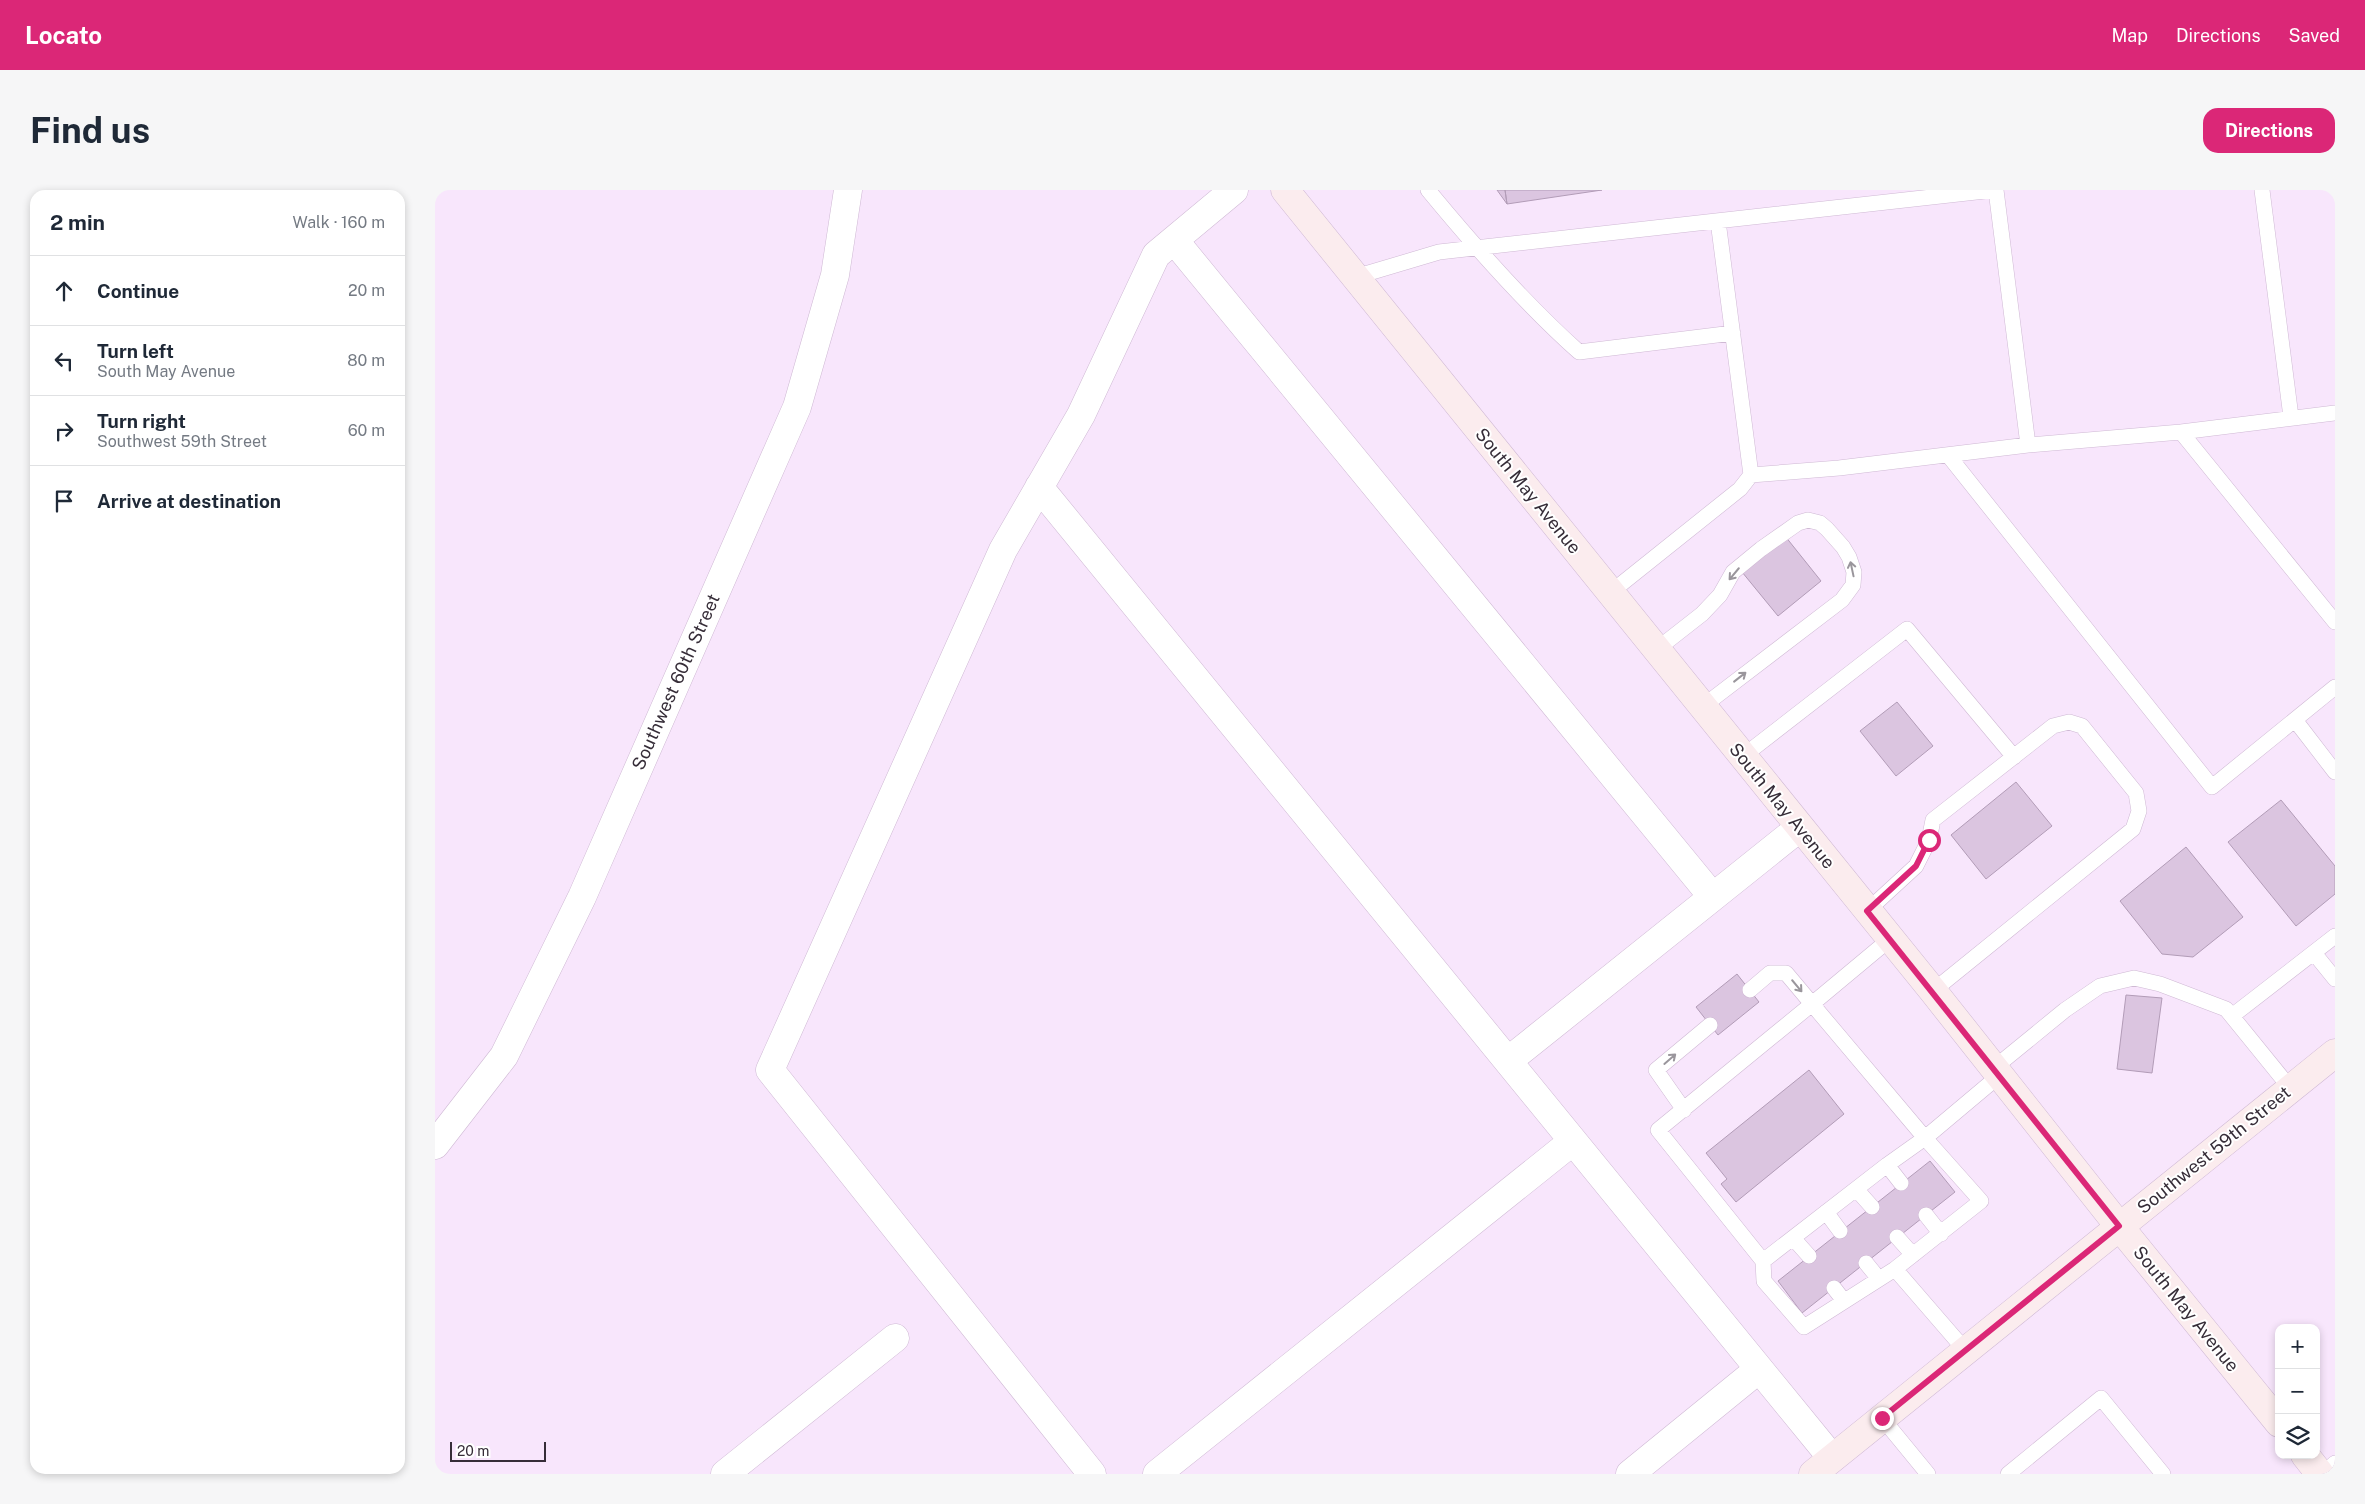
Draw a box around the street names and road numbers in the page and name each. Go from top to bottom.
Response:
street label: South May Avenue [1471,424,1586,558]
street label: Southwest 60th Street [627,591,724,773]
street label: South May Avenue [1725,739,1840,873]
street label: Southwest 59th Street [2133,1081,2295,1218]
street label: South May Avenue [2129,1242,2244,1376]

